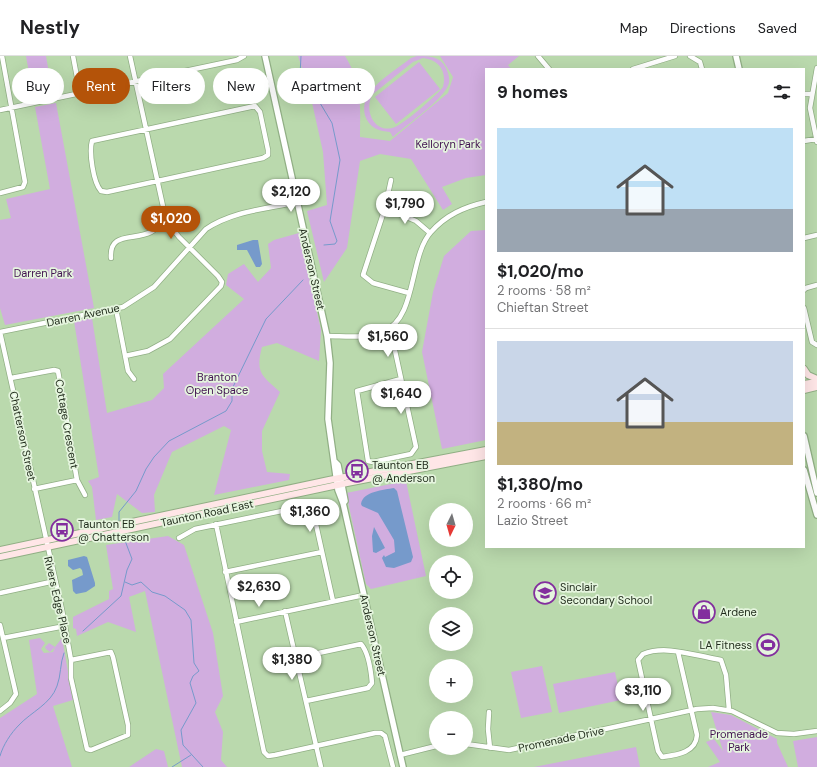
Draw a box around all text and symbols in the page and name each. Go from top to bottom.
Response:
text: Nestly [20,15,80,40]
text: Map [620,19,648,37]
text: Directions [670,19,736,37]
text: Saved [758,19,797,37]
chip: Buy [12,68,64,104]
chip: Rent [72,68,130,104]
chip: Filters [138,68,205,104]
chip: New [213,68,269,104]
chip: Apartment [277,68,375,104]
text: 9 homes [497,81,568,103]
icon: filters [771,81,793,103]
park label: Kelloryn Park [416,137,481,151]
icon: home [609,154,681,226]
pin: $2,120 [258,179,324,213]
text: $2,120 [271,183,311,200]
pin: $1,790 [372,191,438,225]
text: $1,790 [385,195,425,212]
pin: $1,020 [138,206,204,240]
text: $1,020 [150,210,192,227]
street label: Anderson Street [296,227,328,311]
text: $1,020/mo [497,260,584,282]
park label: Darren Park [14,266,73,280]
text: 2 rooms · 58 m² [497,282,591,299]
text: Chieftan Street [497,299,589,316]
street label: Darren Avenue [45,300,121,330]
pin: $1,560 [355,324,421,358]
text: $1,560 [367,328,409,345]
icon: home [609,367,681,439]
park label: Branton Open Space [186,370,248,397]
street label: Cottage Crescent [52,378,82,470]
pin: $1,640 [368,381,434,415]
text: $1,640 [380,385,422,402]
street label: Chatterson Street [7,390,39,482]
bus stop icon: Taunton EB @ Anderson [344,458,370,484]
place label: Taunton EB @ Anderson [372,458,435,485]
text: $1,380/mo [497,473,583,495]
text: 2 rooms · 66 m² [497,495,591,512]
street label: Taunton Road East [159,496,255,530]
pin: $1,360 [277,499,343,533]
text: $1,360 [289,503,331,520]
north arrow [429,503,473,547]
map controls [429,503,473,755]
text: Lazio Street [497,512,568,529]
bus stop icon: Taunton EB @ Chatterson [49,517,75,543]
place label: Taunton EB @ Chatterson [78,517,149,544]
street label: Rivers Edge Place [41,555,75,645]
button: locate [429,555,473,599]
pin: $2,630 [226,574,292,608]
text: $2,630 [237,578,281,595]
school or university icon: Sinclair Secondary School [532,580,558,606]
place label: Sinclair Secondary School [560,580,652,607]
street label: Anderson Street [357,593,389,677]
shop icon: Ardene [691,599,717,625]
place label: Ardene [720,605,757,619]
button: layers [429,607,473,651]
sports icon: LA Fitness [755,632,781,658]
place label: LA Fitness [700,638,752,652]
pin: $1,380 [259,647,325,681]
text: $1,380 [271,651,313,668]
button: + [429,659,473,703]
pin: $3,110 [610,678,676,712]
text: $3,110 [624,682,662,699]
button: − [429,711,473,755]
street label: Promenade Drive [517,723,605,755]
park label: Promenade Park [710,727,768,754]

